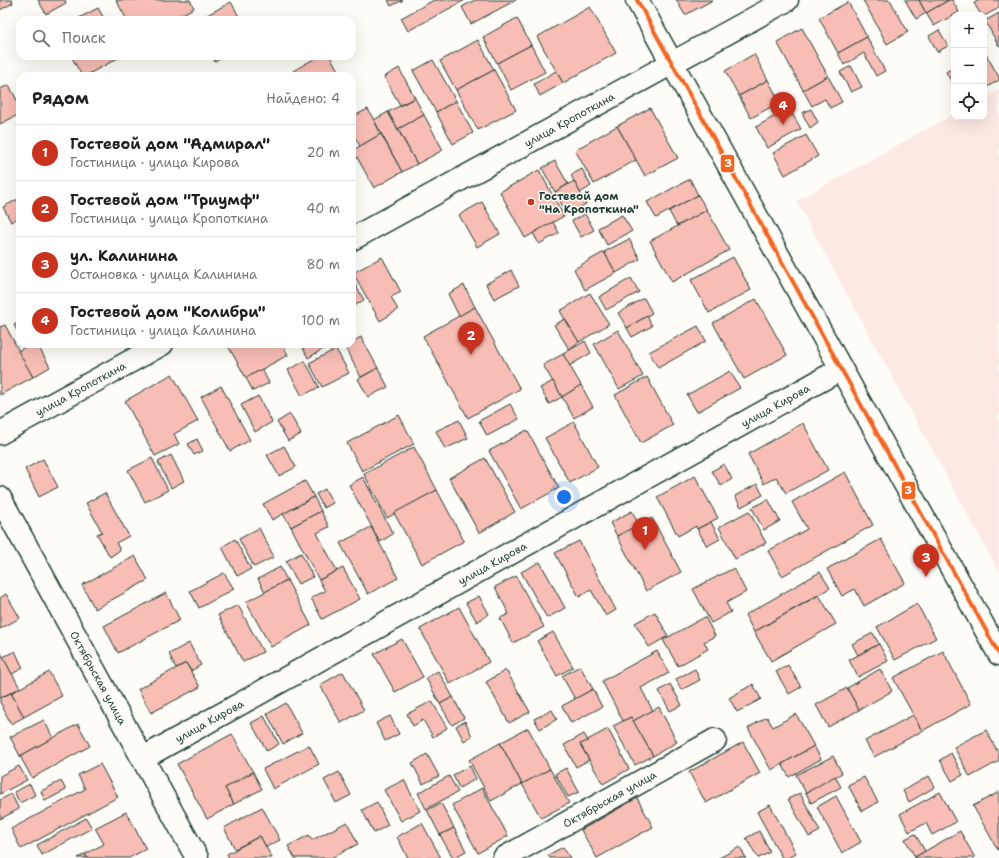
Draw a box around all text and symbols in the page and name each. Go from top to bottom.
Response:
map controls [951,12,987,120]
button: + [951,12,987,48]
search box [16,16,356,60]
icon: search [30,27,52,49]
text: Поиск [62,28,106,48]
button: − [951,48,987,84]
button: locate [951,84,987,120]
text: Рядом [32,87,89,109]
street label: улица Кропоткина [522,89,618,151]
text: Найдено: 4 [266,90,340,107]
pin: 4 [770,92,796,125]
text: Гостевой дом "Адмирал" [70,134,270,154]
text: 1 [42,144,48,161]
text: 20 m [307,144,340,161]
text: Гостиница · улица Кирова [70,154,239,171]
line badge: 3 [720,154,735,173]
text: 3 [724,156,732,171]
place label: Гостевой дом "На Кропоткина" [539,189,639,217]
text: Гостевой дом "Триумф" [70,190,260,210]
marker: Гостевой дом "На Кропоткина" [526,197,536,207]
text: 2 [40,200,50,217]
text: 40 m [306,200,340,217]
text: Гостиница · улица Кропоткина [70,210,268,227]
text: ул. Калинина [70,246,178,266]
text: 3 [40,256,50,273]
text: 80 m [306,256,340,273]
text: Остановка · улица Калинина [70,266,257,283]
text: Гостевой дом "Колибри" [70,302,266,322]
text: 4 [40,312,50,329]
text: 100 m [301,312,340,329]
text: Гостиница · улица Калинина [70,322,256,339]
pin: 2 [458,322,484,355]
street label: улица Кропоткина [33,358,129,420]
street label: улица Кирова [739,381,813,431]
line badge: 3 [901,481,916,500]
text: 3 [904,483,912,498]
your location [554,487,574,507]
pin: 1 [632,517,658,550]
street label: улица Кирова [456,538,530,589]
pin: 3 [913,544,939,577]
street label: Октябрьская улица [66,628,130,728]
street label: улица Кирова [173,696,247,747]
street label: Октябрьская улица [560,767,659,832]

